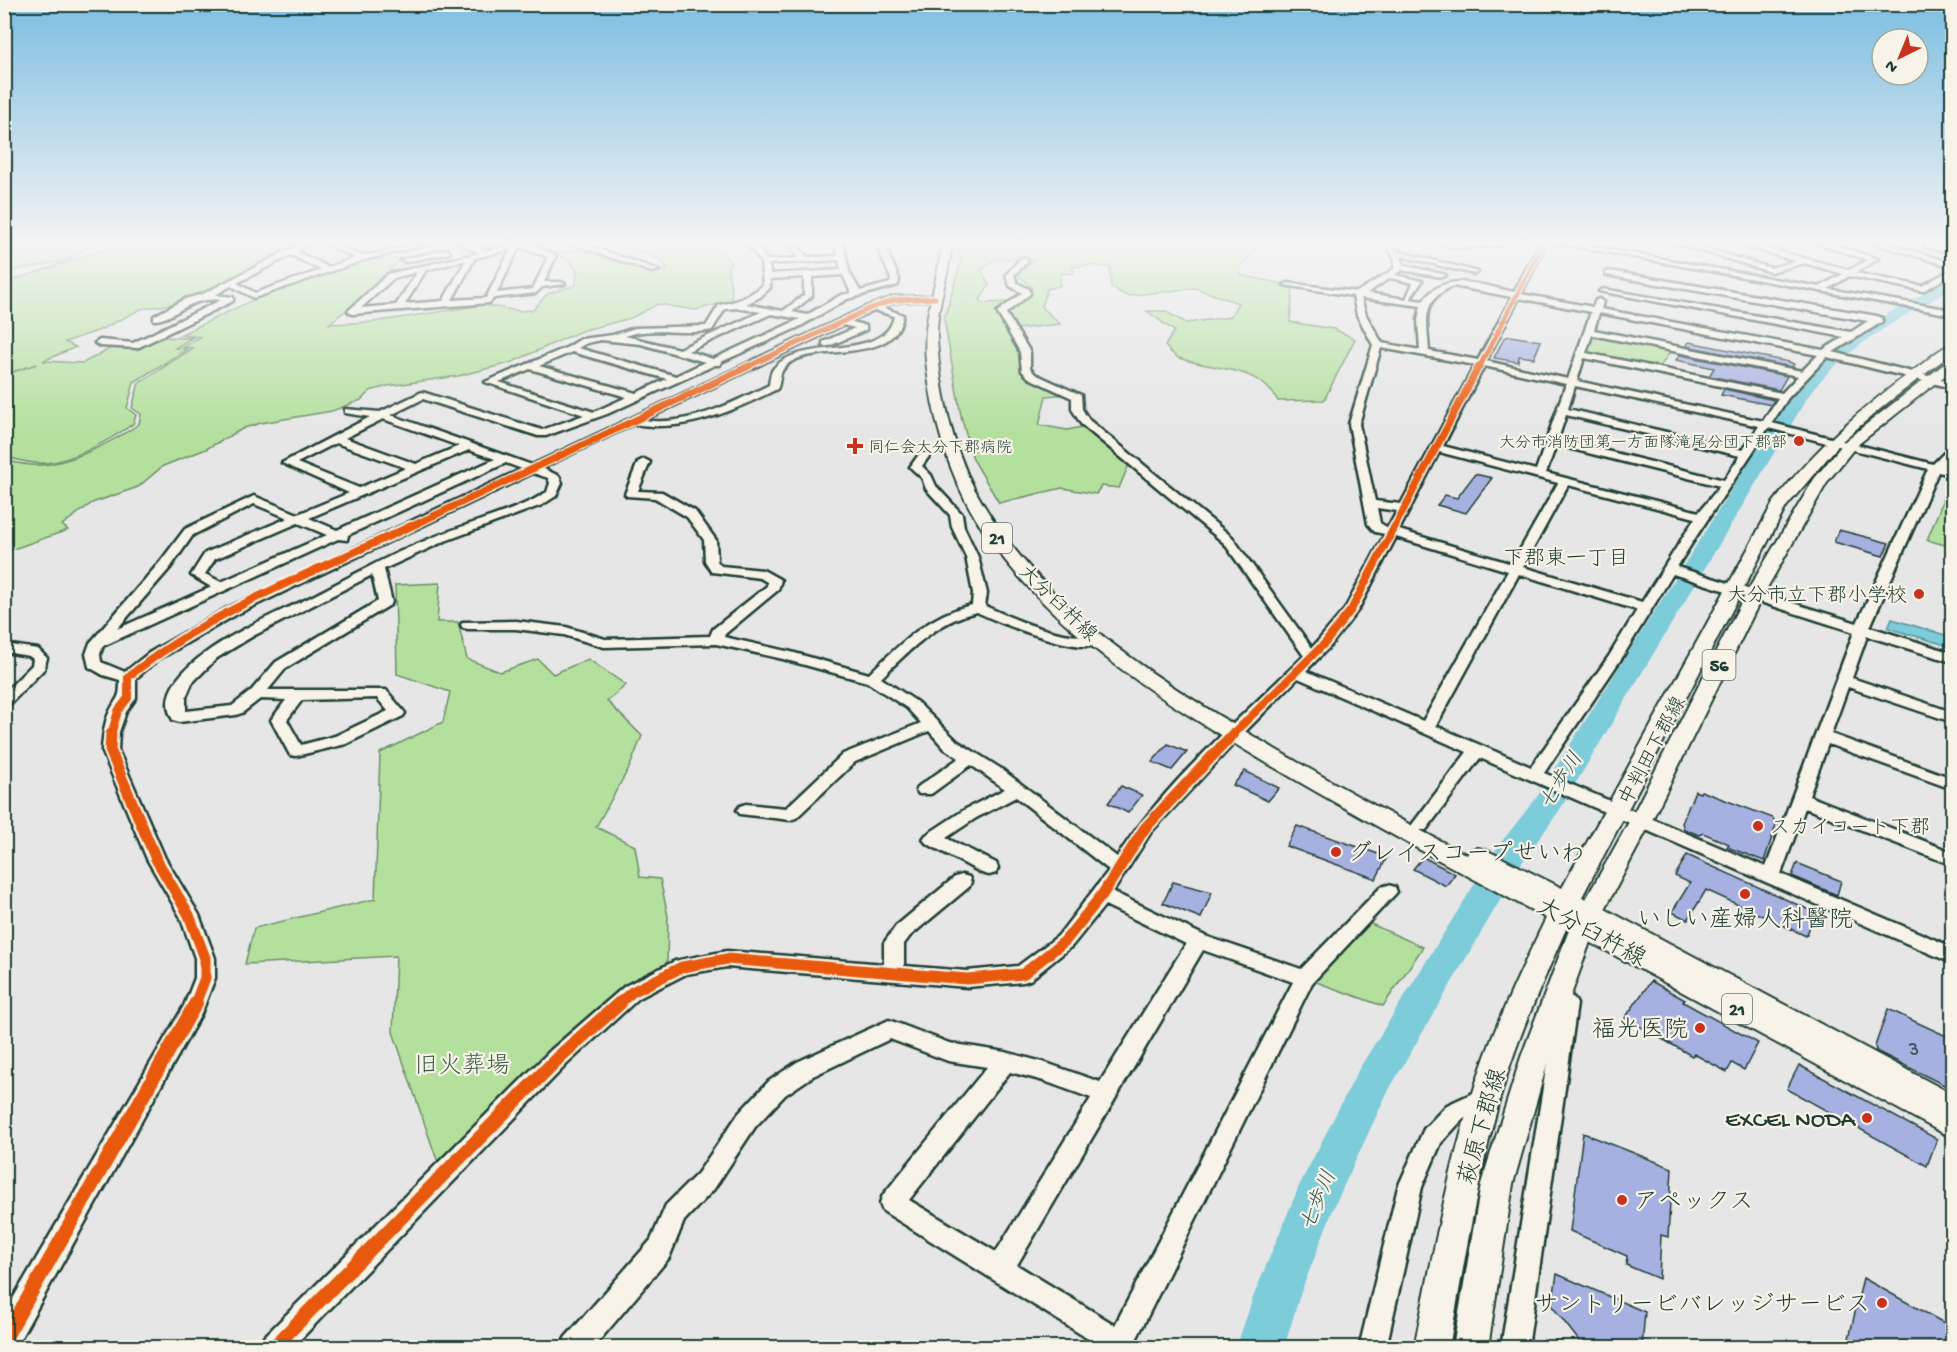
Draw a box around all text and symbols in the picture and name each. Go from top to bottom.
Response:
north arrow [1870,27,1930,87]
text: N [1881,55,1902,76]
place label: 大分市消防団第一方面隊滝尾分団下郡部 [1499,433,1787,454]
marker: 大分市消防団第一方面隊滝尾分団下郡部 [1792,434,1806,448]
marker: 同仁会大分下郡病院 [846,437,864,455]
place label: 同仁会大分下郡病院 [868,438,1012,459]
road number: 21 [982,523,1012,553]
district label: 下郡東一丁目 [1503,546,1629,573]
street label: 大分臼杵線 [1013,560,1102,648]
place label: 大分市立下郡小学校 [1727,585,1907,609]
marker: 大分市立下郡小学校 [1912,587,1926,601]
road number: 56 [1702,650,1736,680]
street label: 中判田下郡線 [1614,692,1692,810]
water label: 七歩川 [1535,748,1590,815]
place label: スカイコート下郡 [1770,817,1930,841]
marker: スカイコート下郡 [1751,819,1765,833]
place label: グレイスコープせいわ [1348,840,1585,870]
marker: グレイスコープせいわ [1329,845,1343,859]
marker: いしい産婦人科醫院 [1738,887,1752,901]
street label: 大分臼杵線 [1531,892,1651,975]
place label: いしい産婦人科醫院 [1637,906,1853,936]
road number: 21 [1722,994,1752,1024]
place label: 福光医院 [1592,1017,1688,1046]
marker: 福光医院 [1693,1021,1707,1035]
house number: 3 [1908,1040,1919,1063]
park label: 旧火葬場 [414,1052,510,1082]
street label: 萩原下郡線 [1453,1065,1515,1189]
place label: EXCEL NODA [1725,1107,1857,1136]
marker: EXCEL NODA [1860,1111,1874,1125]
water label: 七歩川 [1295,1167,1344,1235]
place label: アペックス [1634,1189,1754,1218]
marker: アペックス [1615,1193,1629,1207]
place label: サントリービバレッジサービス [1534,1292,1870,1321]
marker: サントリービバレッジサービス [1875,1296,1889,1310]

